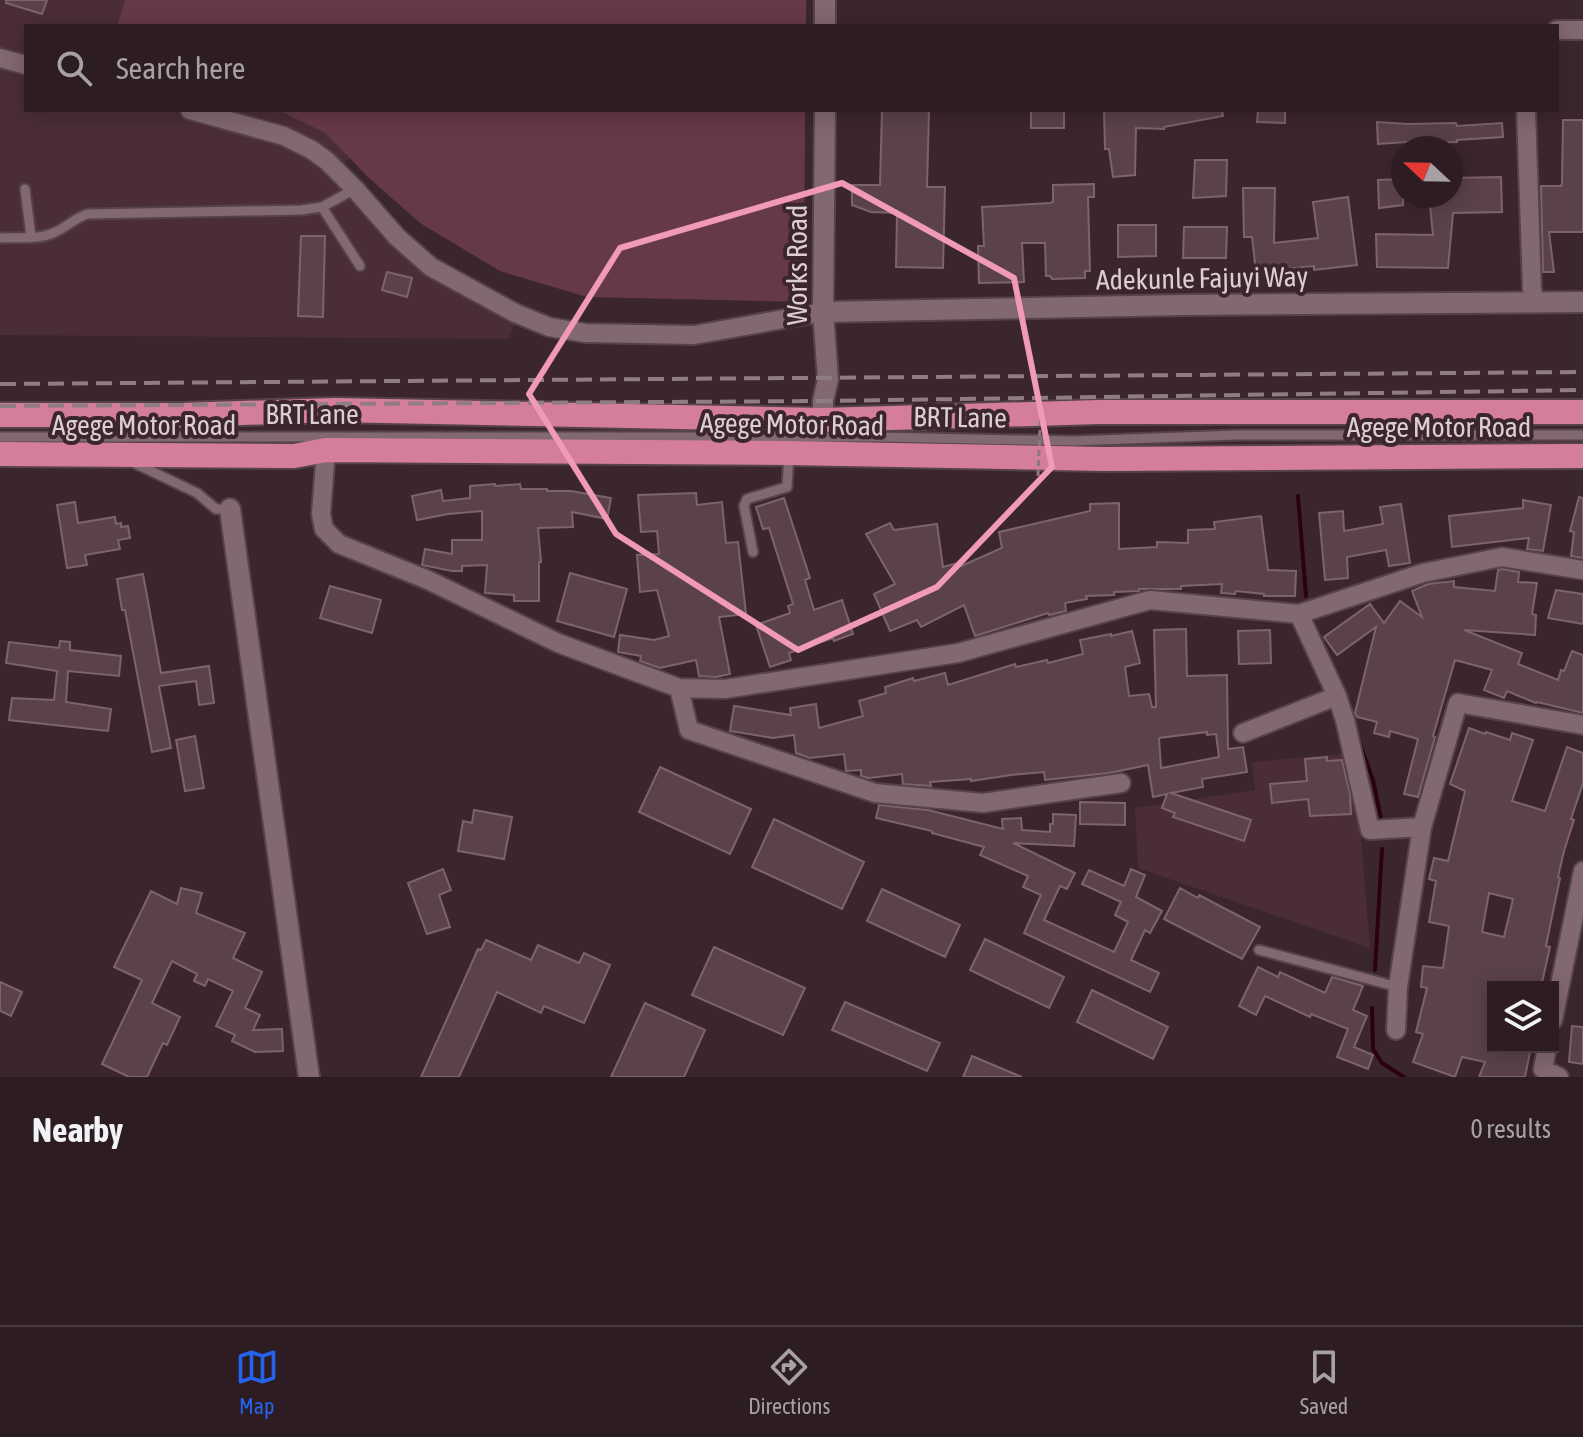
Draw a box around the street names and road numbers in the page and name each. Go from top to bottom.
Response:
street label: Works Road [781,205,813,325]
street label: Adekunle Fajuyi Way [1096,260,1308,296]
street label: BRT Lane [265,398,359,430]
street label: BRT Lane [913,400,1007,434]
street label: Agege Motor Road [700,406,884,442]
street label: Agege Motor Road [52,409,236,441]
street label: Agege Motor Road [1347,411,1531,443]

